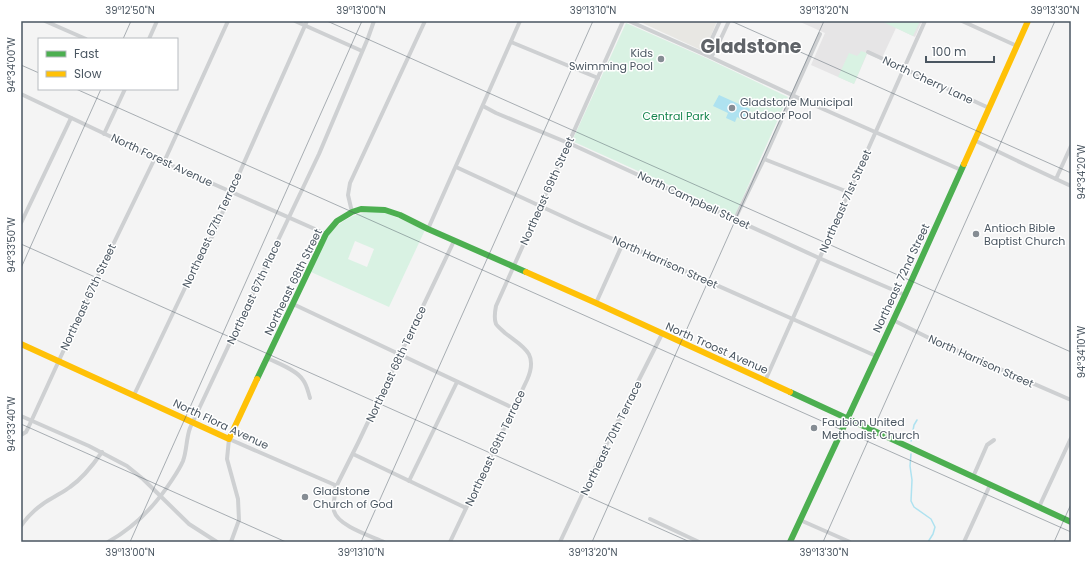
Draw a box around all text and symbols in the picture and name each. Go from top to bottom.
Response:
text: 39°12'50"N [105,3,155,18]
text: 39°13'00"N [336,3,386,18]
text: 39°13'10"N [570,3,616,18]
text: 39°13'20"N [800,3,848,18]
text: 39°13'30"N [1030,3,1080,18]
district label: Gladstone [701,33,802,60]
text: 94°34'00"W [4,37,19,93]
legend [38,38,178,90]
scale bar [926,38,994,64]
text: 100 m [932,43,966,60]
text: Fast [74,45,99,62]
place label: Kids Swimming Pool [569,45,653,74]
street label: North Cherry Lane [880,52,976,108]
marker: Kids Swimming Pool [656,54,666,64]
text: Slow [74,65,102,82]
place label: Gladstone Municipal Outdoor Pool [740,94,853,123]
marker: Gladstone Municipal Outdoor Pool [727,103,737,113]
park label: Central Park [642,108,710,124]
street label: North Forest Avenue [109,129,216,191]
street label: Northeast 69th Street [516,134,578,248]
text: 94°34'20"W [1074,144,1089,200]
street label: Northeast 71st Street [815,147,875,255]
street label: North Campbell Street [635,167,753,233]
street label: Northeast 67th Terrace [178,169,246,290]
text: 94°33'50"W [4,217,19,273]
place label: Antioch Bible Baptist Church [984,220,1065,249]
street label: Northeast 72nd Street [869,221,933,335]
street label: Northeast 68th Street [260,226,326,338]
marker: Antioch Bible Baptist Church [971,229,981,239]
street label: North Harrison Street [610,232,720,292]
street label: Northeast 67th Place [223,237,285,347]
street label: Northeast 67th Street [56,241,120,353]
street label: Northeast 68th Terrace [362,303,430,425]
street label: North Troost Avenue [663,318,771,378]
text: 94°34'10"W [1074,325,1089,378]
street label: North Harrison Street [926,331,1036,391]
street label: Northeast 70th Terrace [576,378,646,498]
street label: Northeast 69th Terrace [461,387,529,509]
street label: North Flora Avenue [171,395,272,453]
text: 94°33'40"W [4,396,19,452]
place label: Faubion United Methodist Church [822,414,920,443]
marker: Faubion United Methodist Church [809,423,819,433]
place label: Gladstone Church of God [313,483,393,512]
marker: Gladstone Church of God [300,492,310,502]
text: 39°13'00"N [105,545,155,560]
text: 39°13'10"N [338,545,384,560]
text: 39°13'20"N [569,545,617,560]
text: 39°13'30"N [799,545,849,560]

